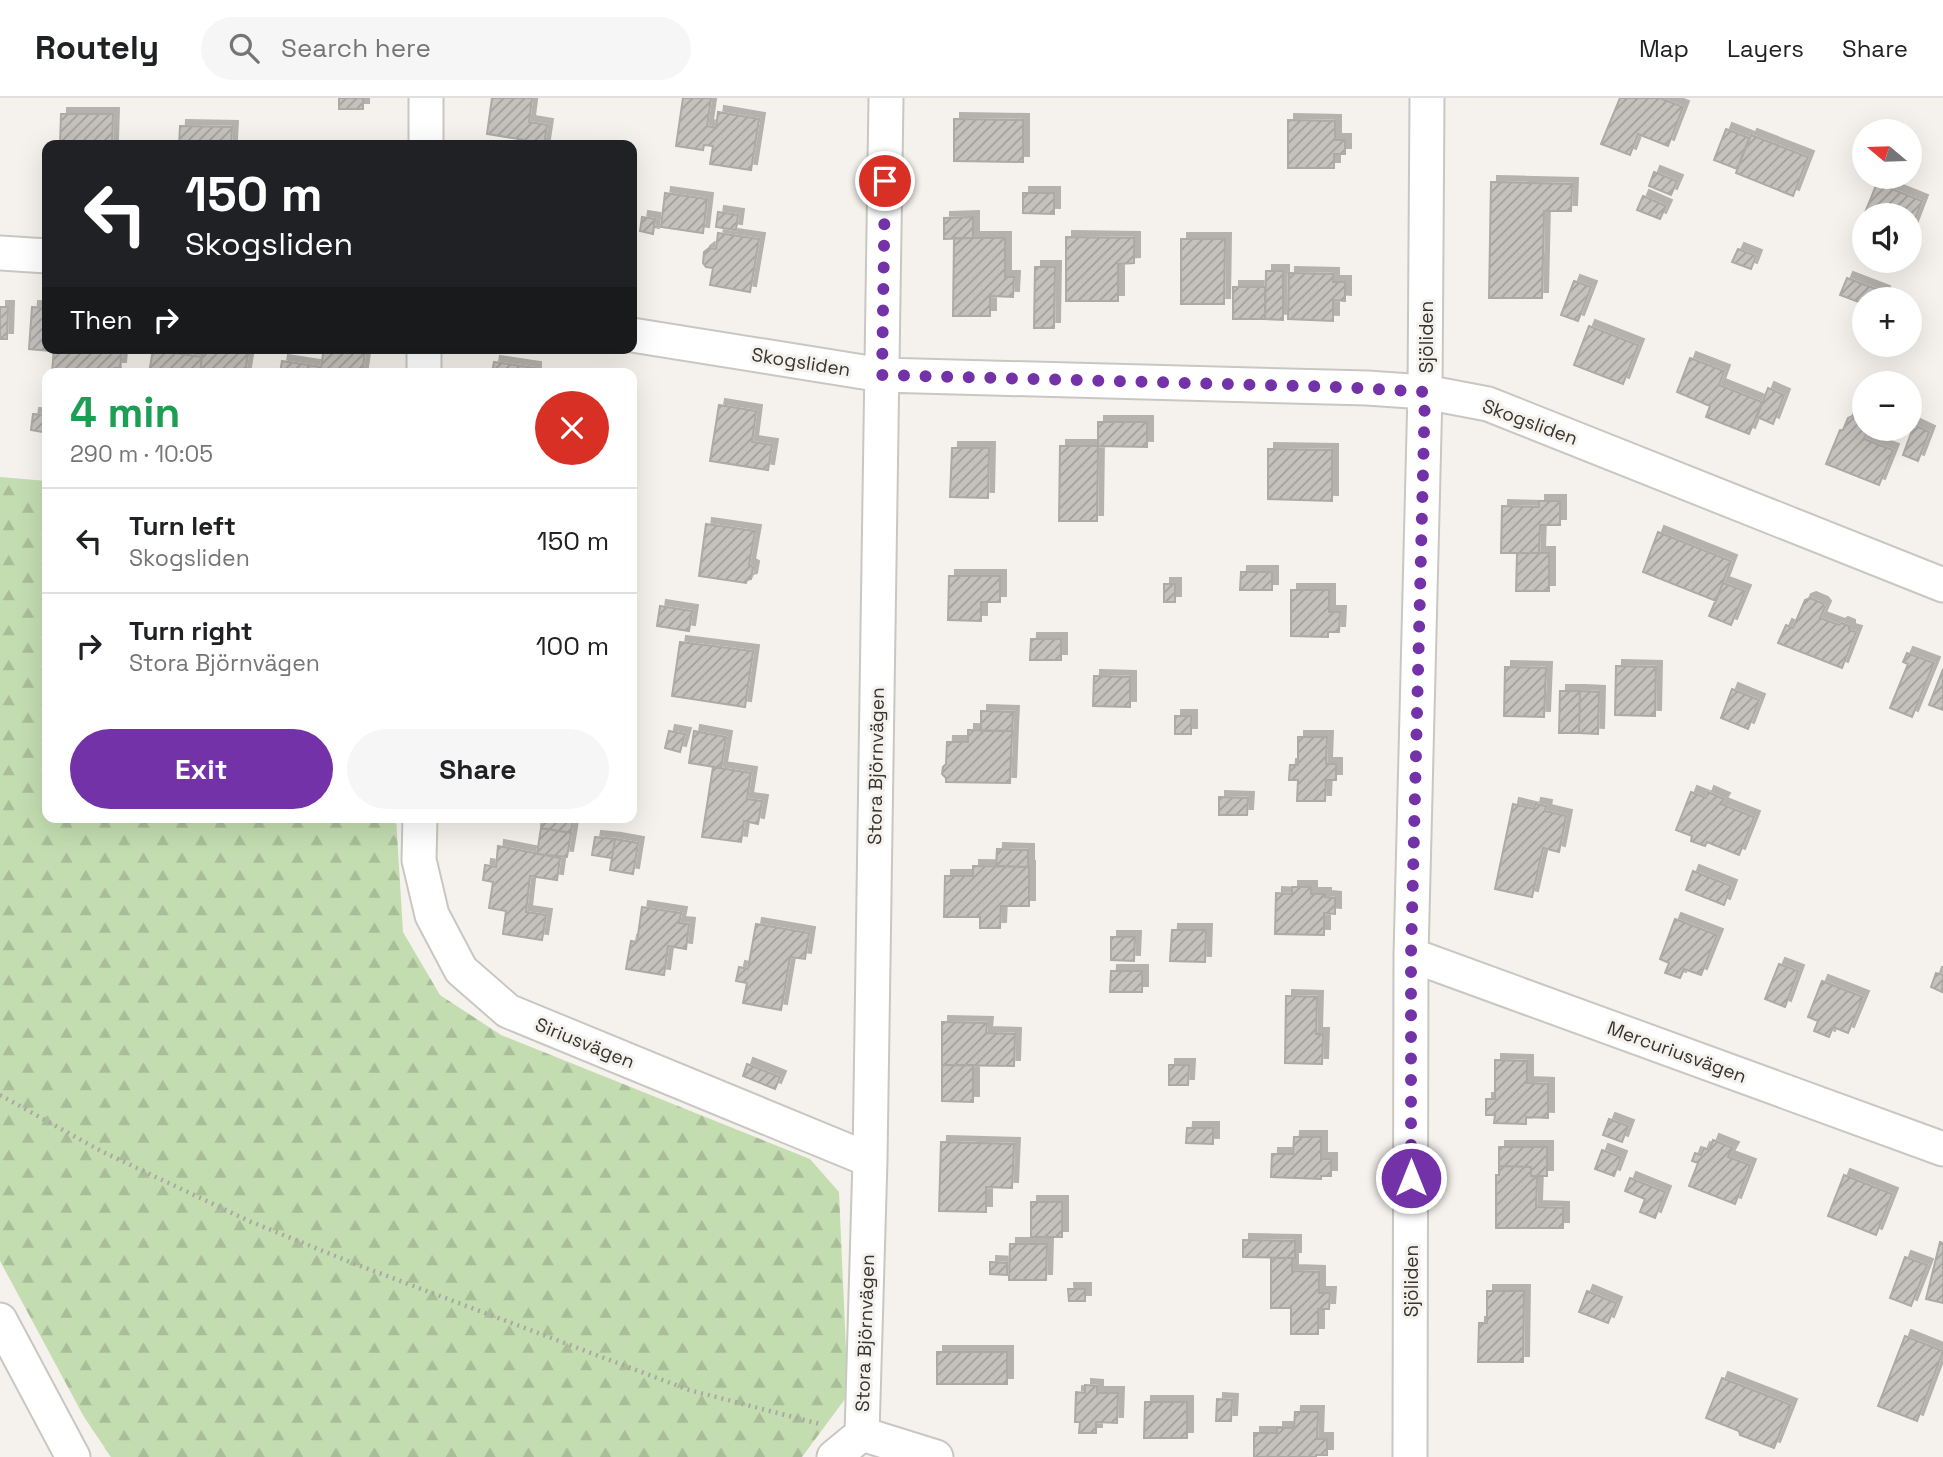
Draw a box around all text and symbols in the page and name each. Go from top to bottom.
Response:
search box [201,17,691,80]
text: Routely [35,27,159,69]
icon: search [225,29,263,67]
text: Search here [281,31,431,65]
text: Map [1639,33,1689,64]
text: Layers [1727,33,1804,64]
text: Share [1842,33,1908,64]
north arrow [1852,119,1922,189]
map controls [1852,119,1922,441]
pin [855,151,915,211]
icon: arrive [866,162,904,200]
text: 150 m [185,163,323,225]
icon: left [70,168,161,259]
button: sound [1852,203,1922,273]
text: Skogsliden [185,224,353,264]
button: + [1852,287,1922,357]
icon: right [147,301,185,339]
street label: Sjöliden [1414,301,1439,373]
text: Then [70,303,133,337]
street label: Skogsliden [750,342,852,382]
button: − [1852,371,1922,441]
text: 4 min [70,386,180,439]
button: close [535,391,609,465]
street label: Skogsliden [1479,393,1581,451]
text: 290 m · 10:05 [70,439,213,469]
text: Turn left [129,509,236,543]
icon: left [70,522,108,560]
text: 150 m [537,524,609,558]
text: Skogsliden [129,543,250,573]
text: Turn right [129,614,253,648]
icon: right [70,627,108,665]
text: 100 m [536,629,609,663]
text: Stora Björnvägen [129,648,320,678]
street label: Stora Björnvägen [862,687,890,845]
button: Exit [70,729,333,809]
button: Share [347,729,609,809]
street label: Siriusvägen [532,1012,638,1074]
street label: Mercuriusvägen [1604,1015,1750,1089]
position arrow [1374,1141,1448,1215]
street label: Sjöliden [1399,1245,1424,1317]
street label: Stora Björnvägen [850,1254,880,1412]

